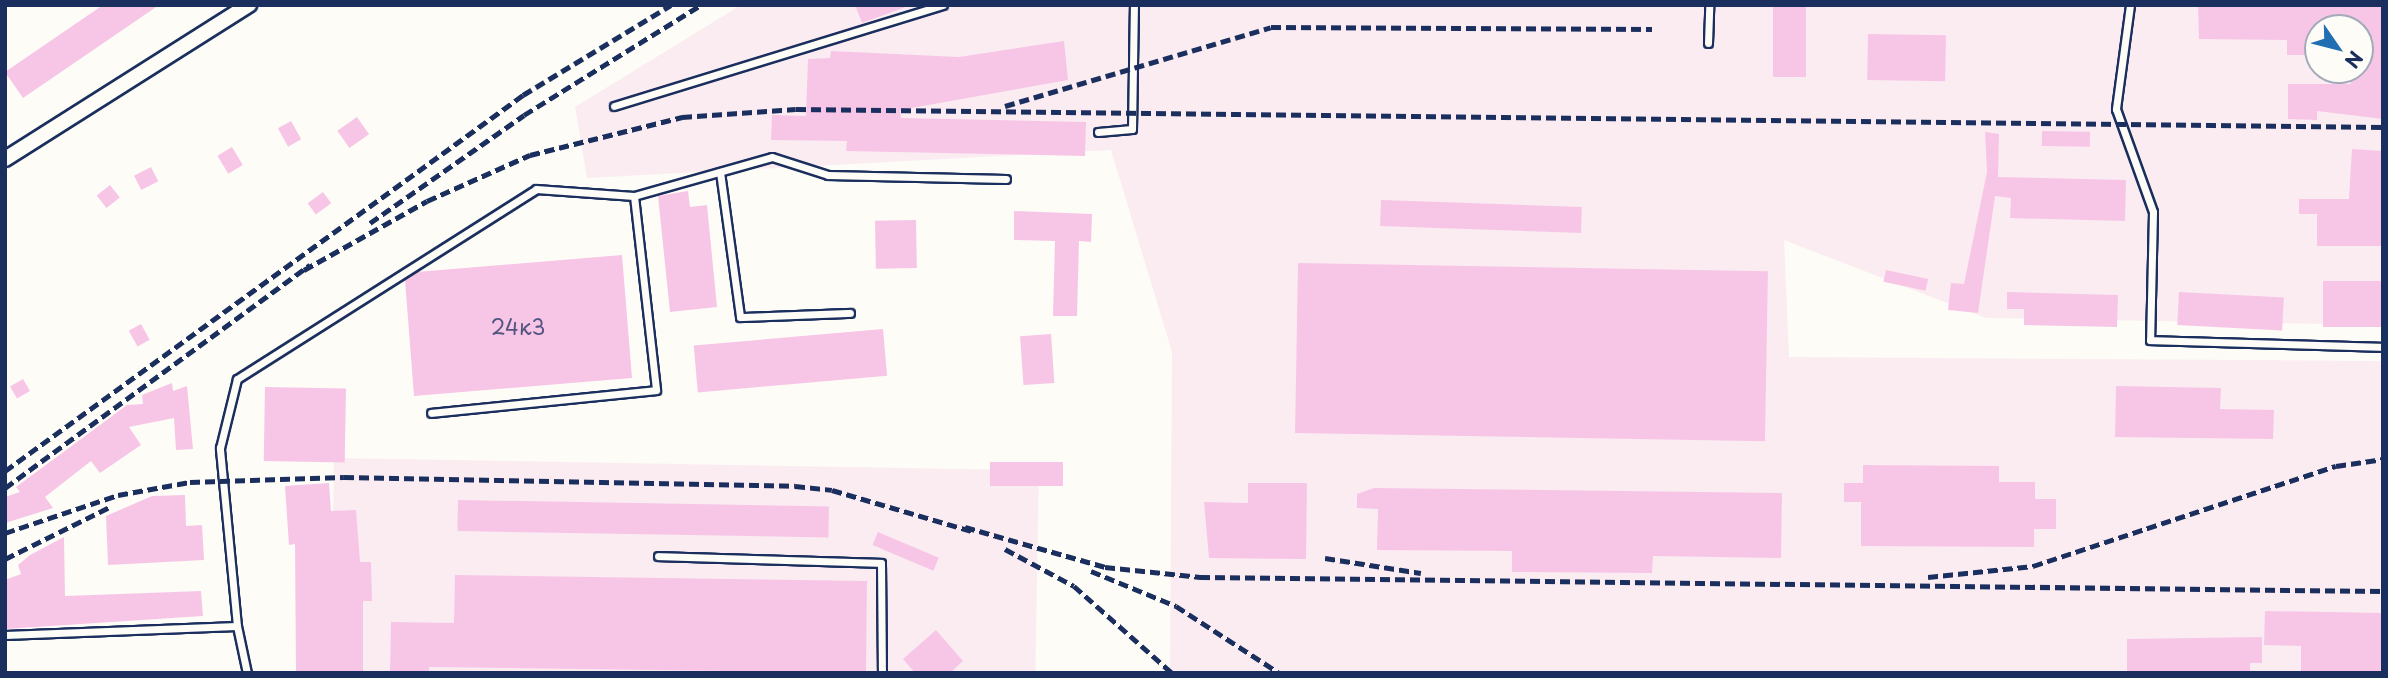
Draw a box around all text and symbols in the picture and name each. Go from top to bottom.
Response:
north arrow [2304,14,2374,84]
text: N [2339,46,2370,74]
house number: 24к3 [491,313,545,339]

